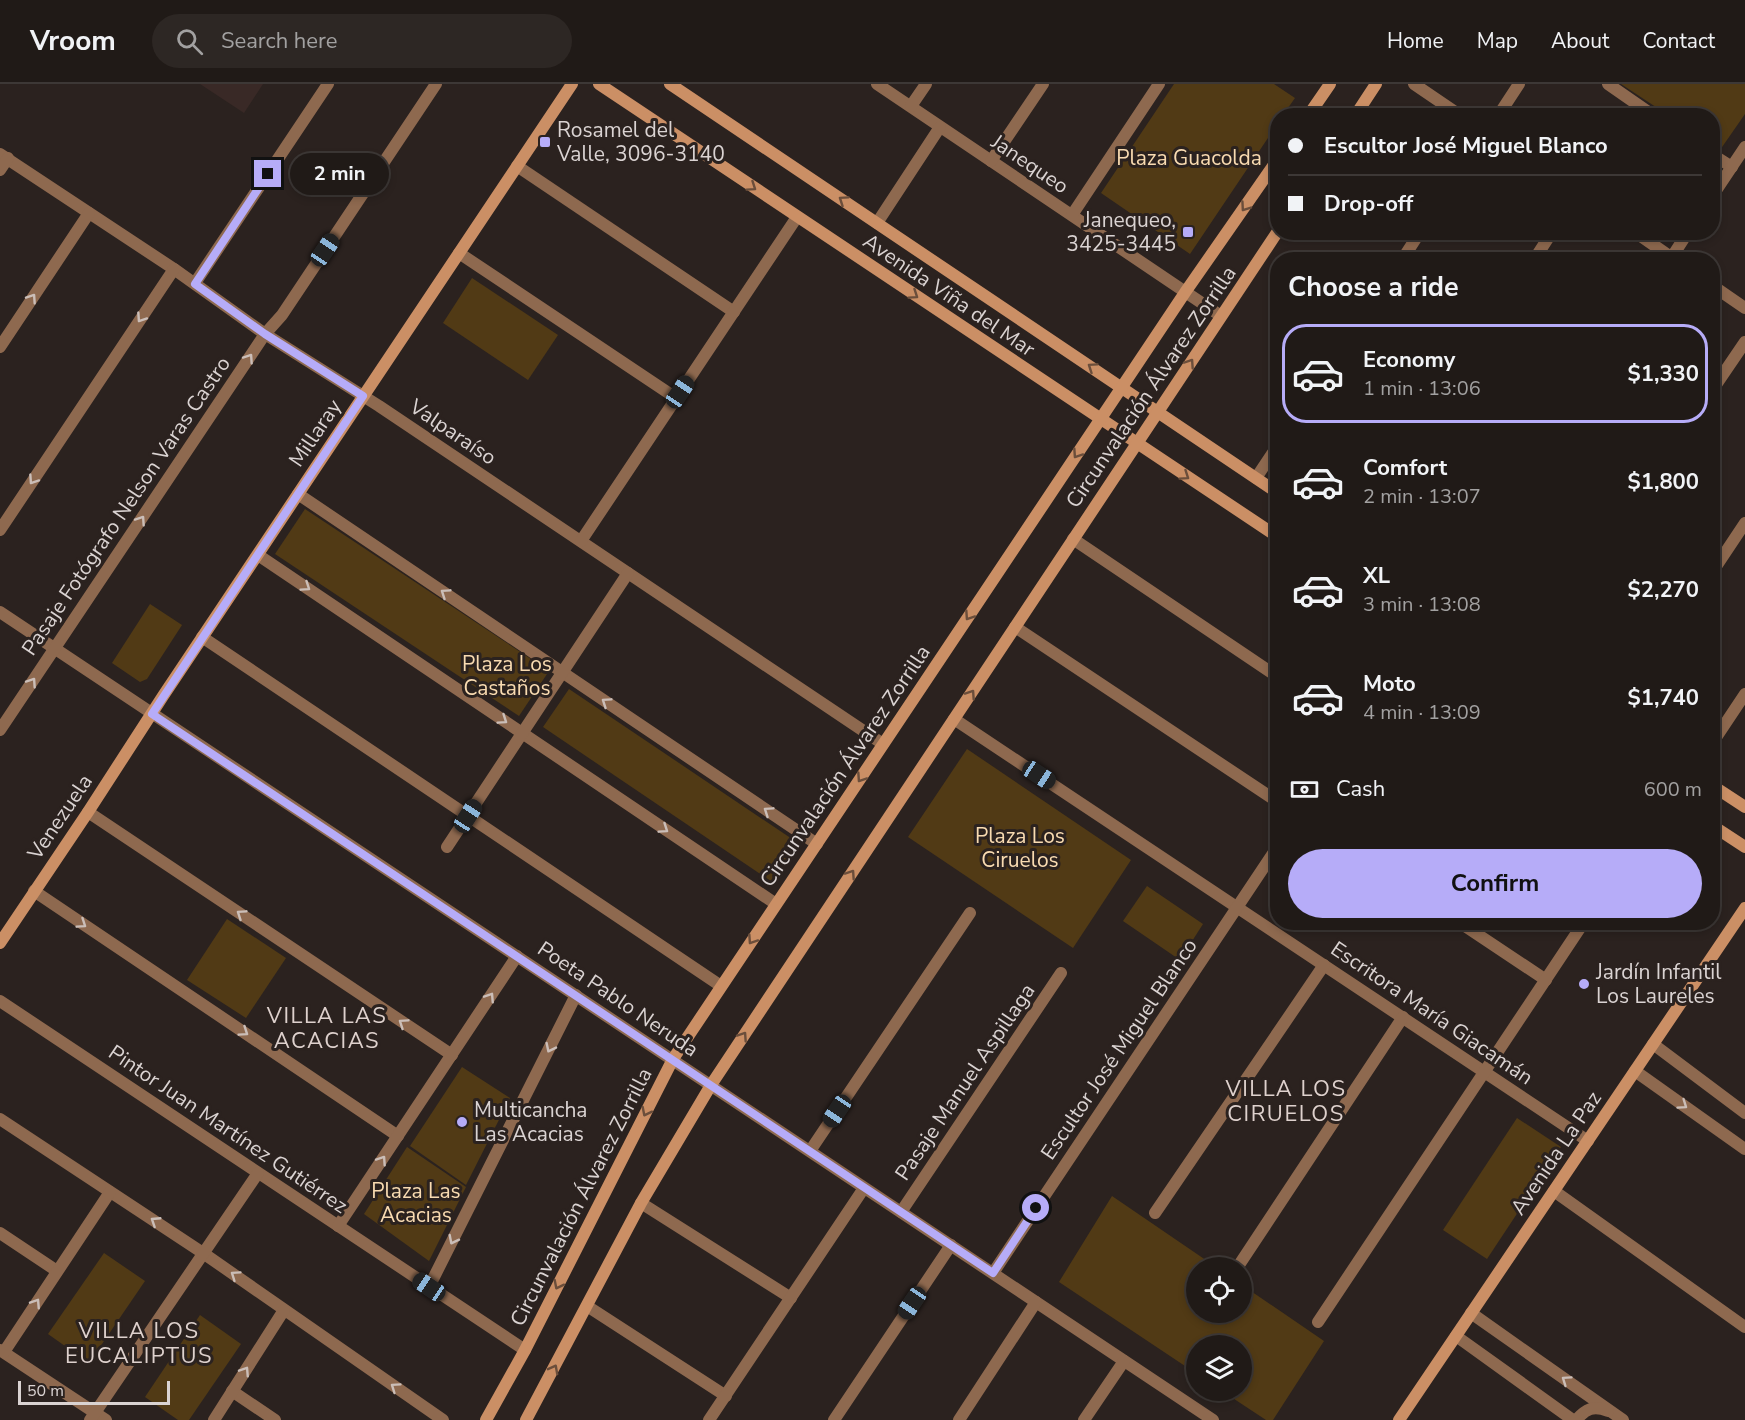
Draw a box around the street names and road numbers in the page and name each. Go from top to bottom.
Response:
street label: Janequeo [985,127,1074,200]
street label: Avenida Viña del Mar [858,227,1041,363]
street label: Circunvalación Álvarez Zorrilla [1059,261,1243,513]
street label: Pasaje Fotógrafo Nelson Varas Castro [15,351,237,661]
street label: Valparaíso [403,392,502,471]
street label: Millaray [282,394,348,472]
street label: Circunvalación Álvarez Zorrilla [753,640,937,892]
street label: Venezuela [21,769,99,866]
street label: Escultor José Miguel Blanco [1034,933,1204,1165]
street label: Poeta Pablo Neruda [532,935,704,1063]
street label: Escritora María Giacamán [1325,935,1539,1091]
street label: Pasaje Manuel Aspillaga [889,978,1041,1186]
street label: Pintor Juan Martínez Gutiérrez [103,1038,353,1220]
street label: Circunvalación Álvarez Zorrilla [504,1063,658,1331]
street label: Avenida La Paz [1504,1085,1608,1220]

